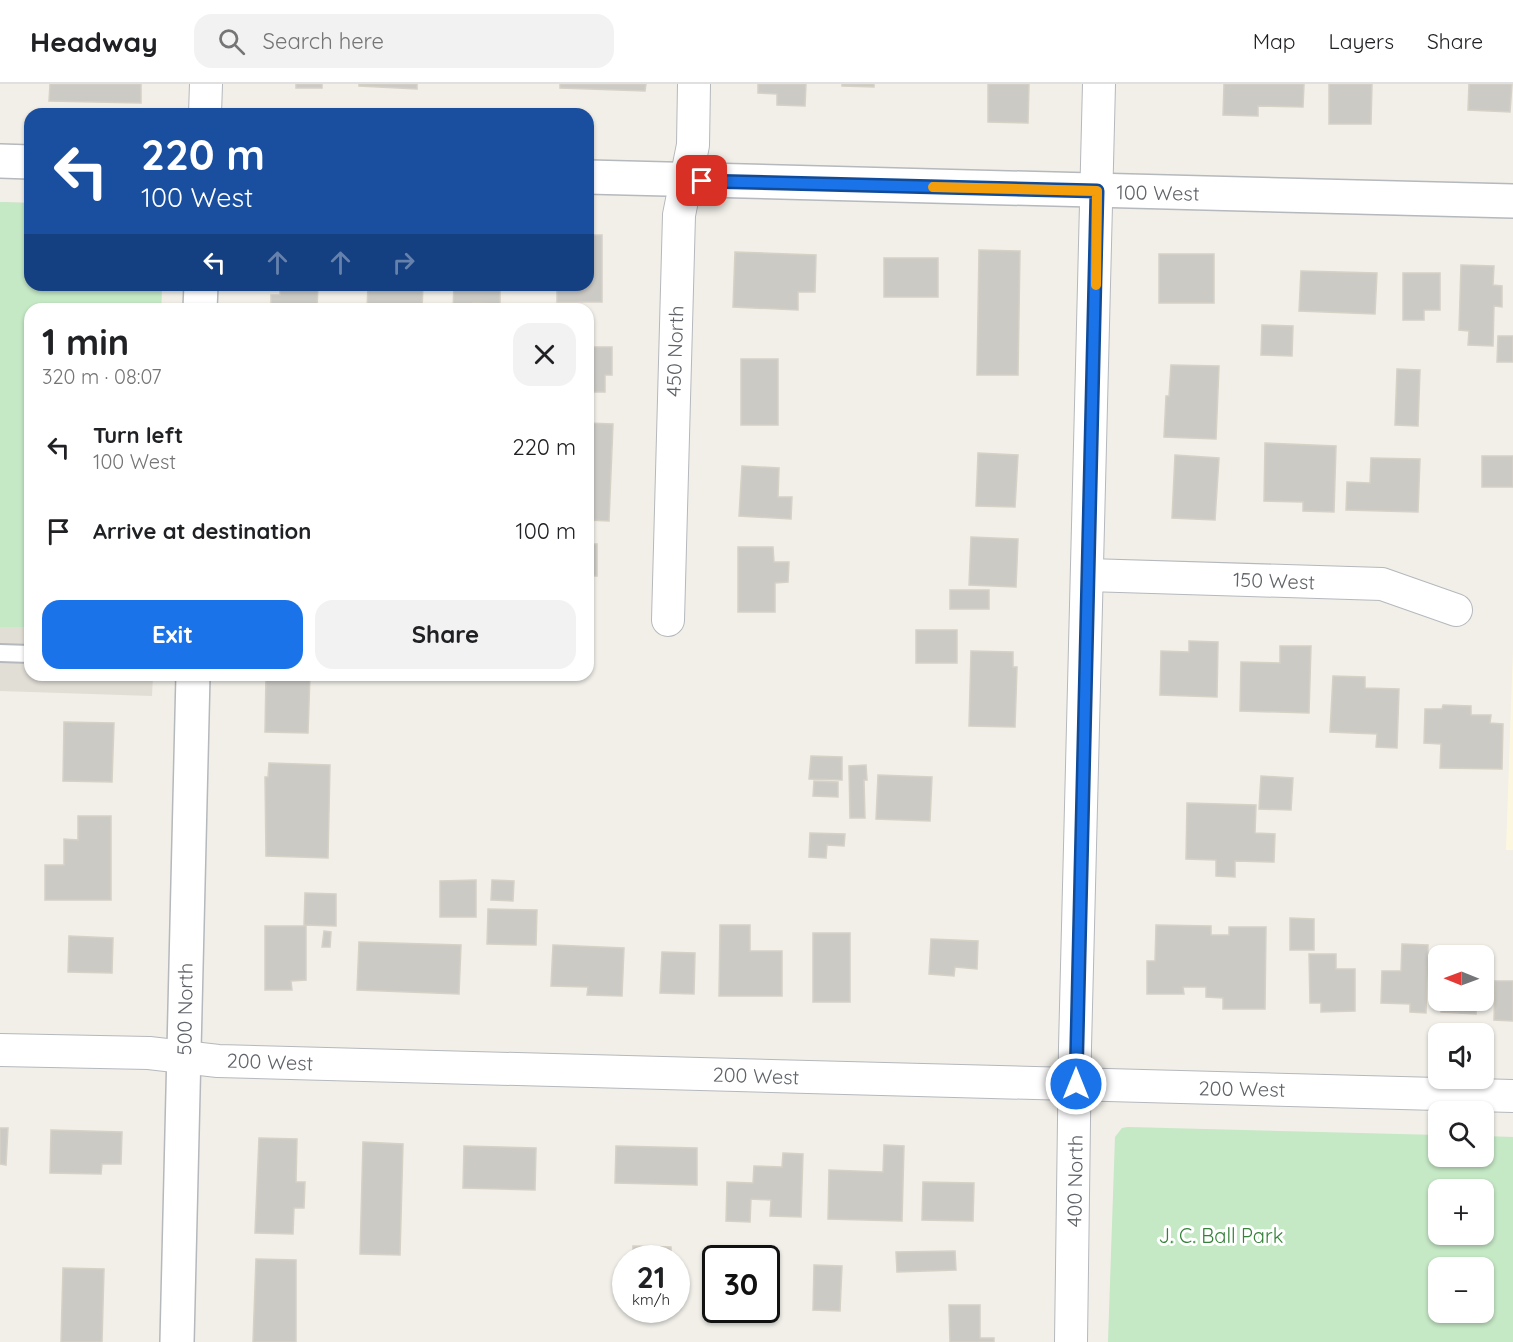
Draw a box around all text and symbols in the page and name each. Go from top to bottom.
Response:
search box [194,14,614,68]
text: Headway [30,24,158,59]
icon: search [215,25,248,58]
text: Search here [263,27,384,55]
text: Map [1253,28,1296,54]
text: Layers [1329,28,1394,54]
text: Share [1427,28,1483,54]
text: 220 m [141,128,265,181]
icon: left [42,132,120,210]
pin [676,155,727,206]
icon: arrive [685,164,718,197]
street label: 100 West [1116,179,1200,206]
text: 100 West [141,180,253,214]
icon: left [198,246,231,279]
icon: ahead [261,246,294,279]
icon: ahead [324,246,357,279]
icon: right [387,246,420,279]
street label: 450 North [660,305,689,397]
text: 1 min [42,319,129,364]
button: close [513,323,576,386]
text: 320 m · 08:07 [42,364,161,389]
text: Turn left [93,421,183,449]
icon: left [42,431,75,464]
text: 220 m [512,433,576,461]
text: 100 West [93,449,176,474]
icon: arrive [42,515,75,548]
text: Arrive at destination [93,517,311,545]
text: 100 m [516,517,576,545]
street label: 150 West [1233,567,1316,594]
button: Exit [42,600,303,669]
button: Share [315,600,576,669]
north arrow [1428,945,1494,1011]
map controls [1428,945,1494,1323]
street label: 500 North [171,962,198,1056]
button: sound [1428,1023,1494,1089]
street label: 200 West [226,1047,314,1076]
position arrow [1044,1052,1108,1116]
street label: 200 West [712,1061,800,1090]
street label: 200 West [1198,1075,1286,1102]
button: search [1428,1101,1494,1167]
street label: 400 North [1061,1135,1088,1227]
button: + [1428,1179,1494,1245]
park label: J. C. Ball Park [1159,1223,1283,1248]
speed limit sign: 30 [702,1245,780,1323]
button: − [1428,1257,1494,1323]
text: 21 [637,1258,665,1296]
text: km/h [632,1290,670,1309]

